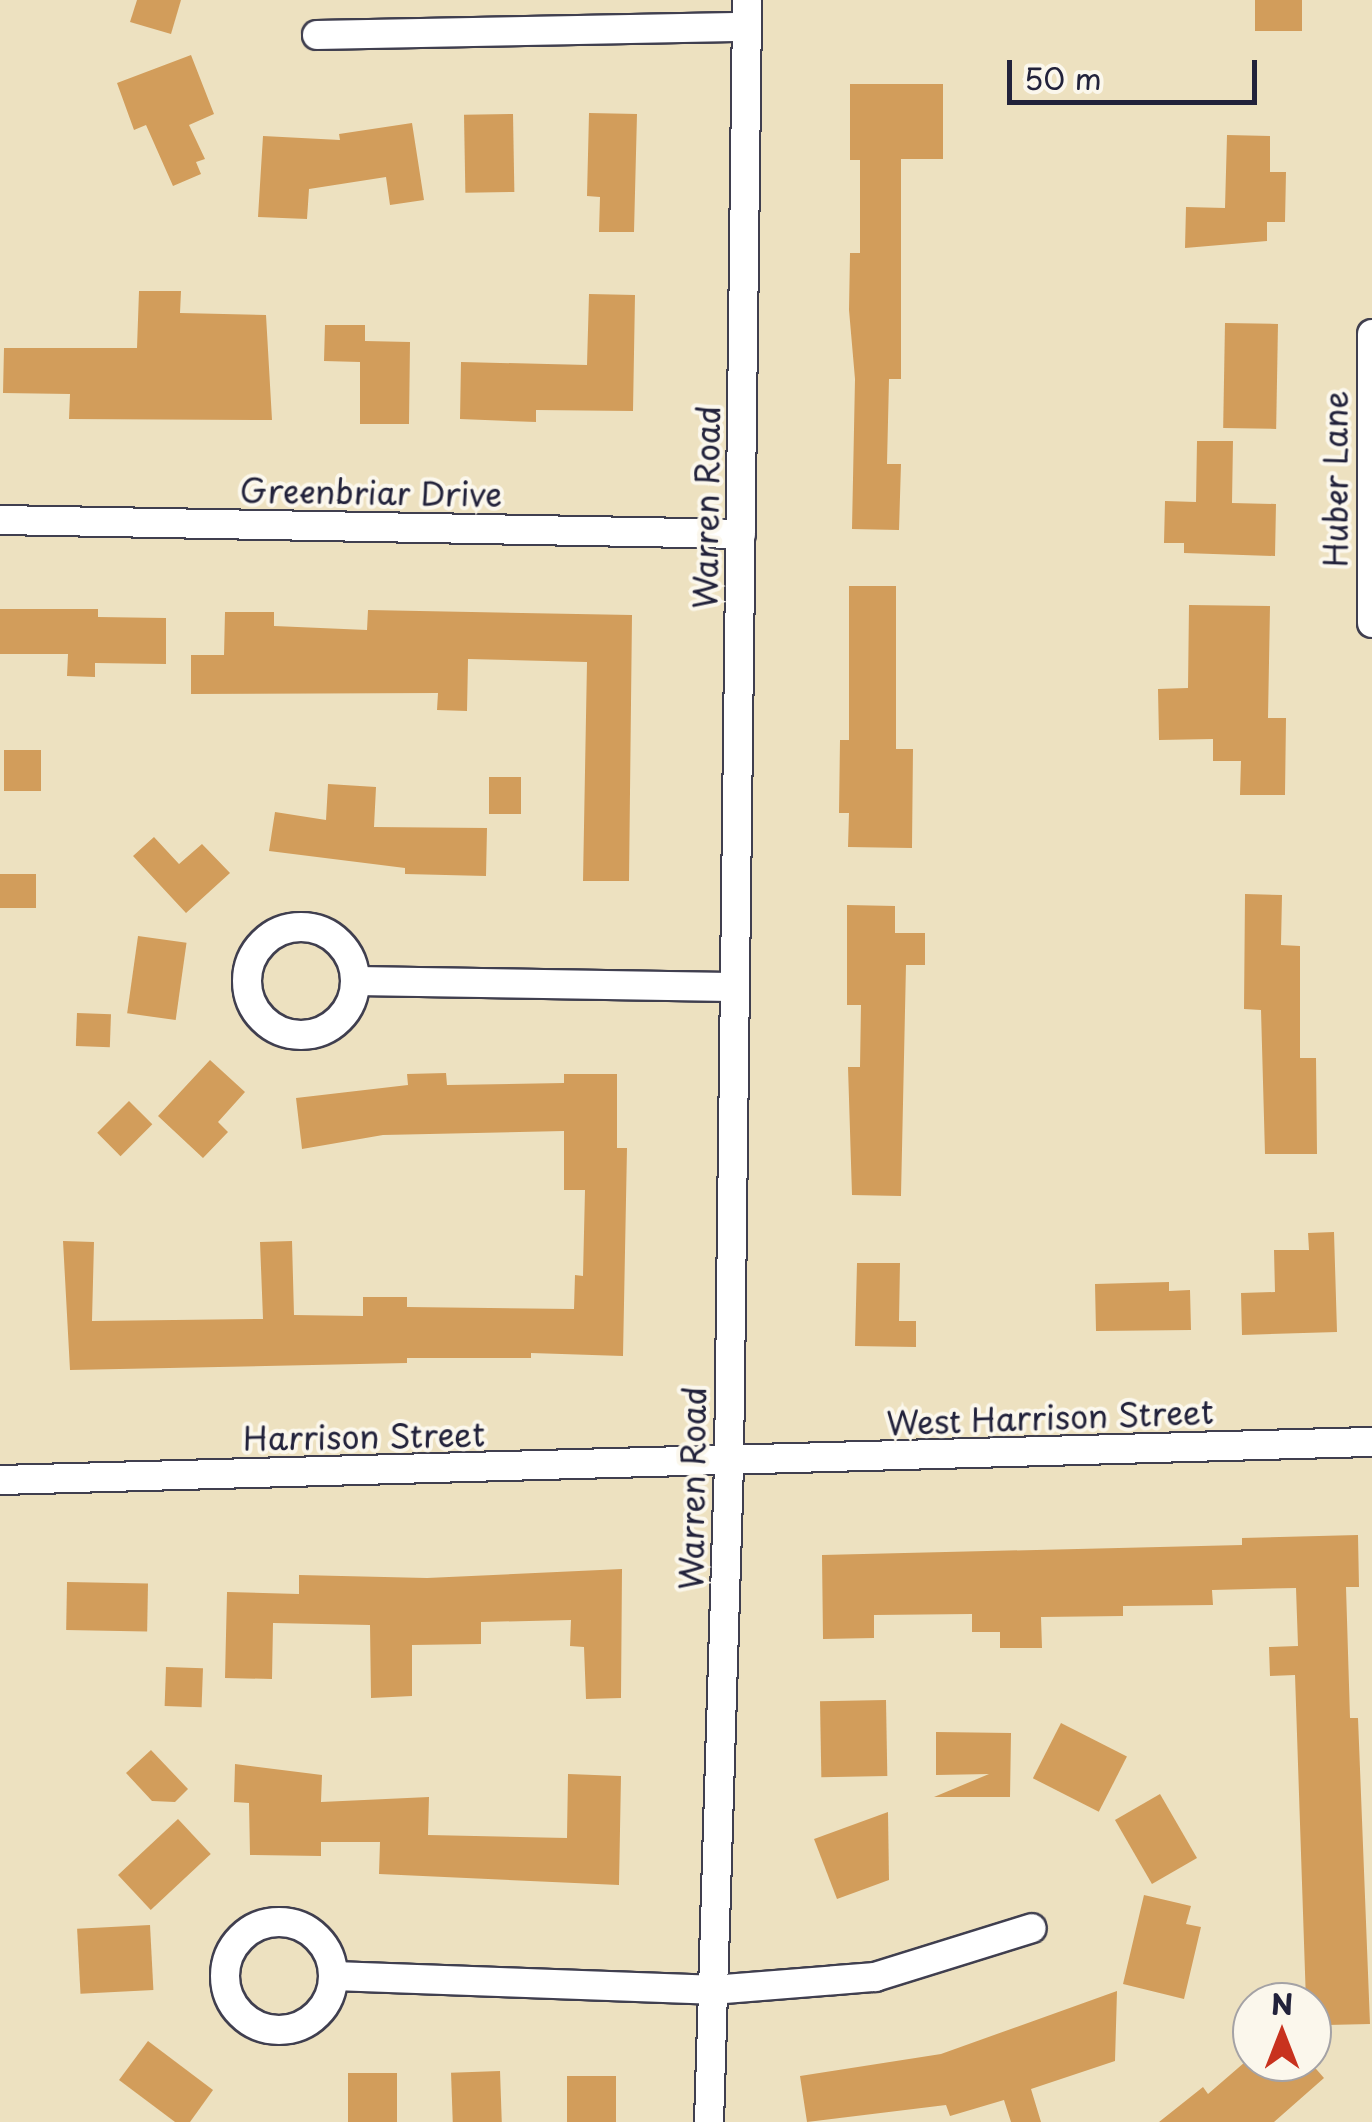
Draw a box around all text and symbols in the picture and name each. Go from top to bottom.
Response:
scale bar [1012,40,1262,102]
text: 50 m [1024,55,1102,100]
street label: Huber Lane [1316,389,1354,569]
street label: Warren Road [685,405,727,609]
street label: Greenbriar Drive [239,471,503,513]
street label: Warren Road [671,1386,713,1590]
street label: West Harrison Street [886,1392,1214,1442]
street label: Harrison Street [243,1415,485,1457]
north arrow [1232,1982,1332,2082]
text: N [1271,1982,1293,2025]

